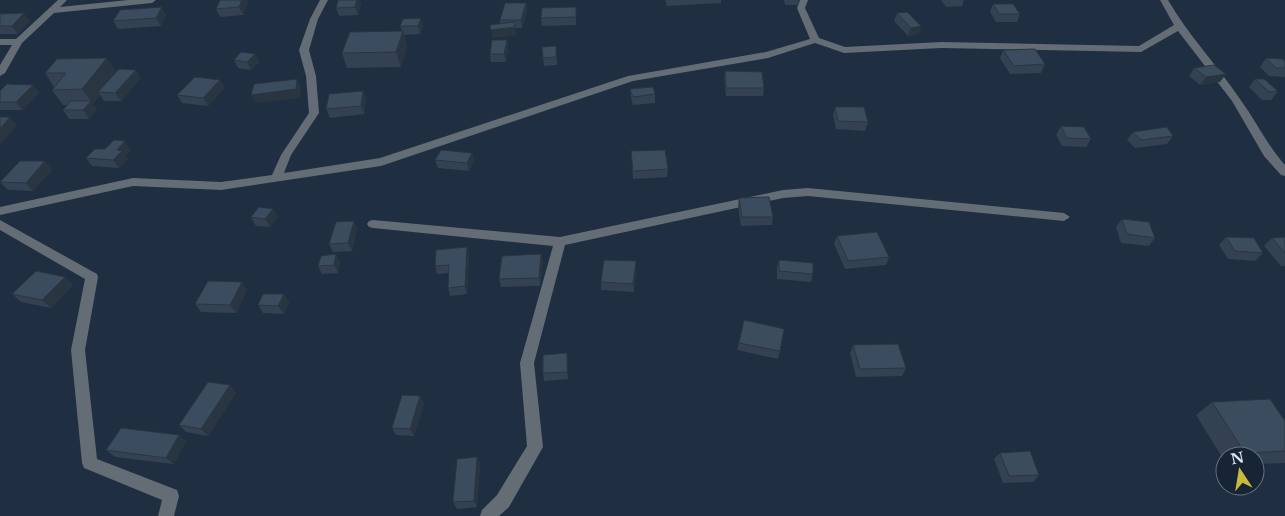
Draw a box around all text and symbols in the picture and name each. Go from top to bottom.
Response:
north arrow [1215,446,1265,496]
text: N [1229,448,1246,468]

